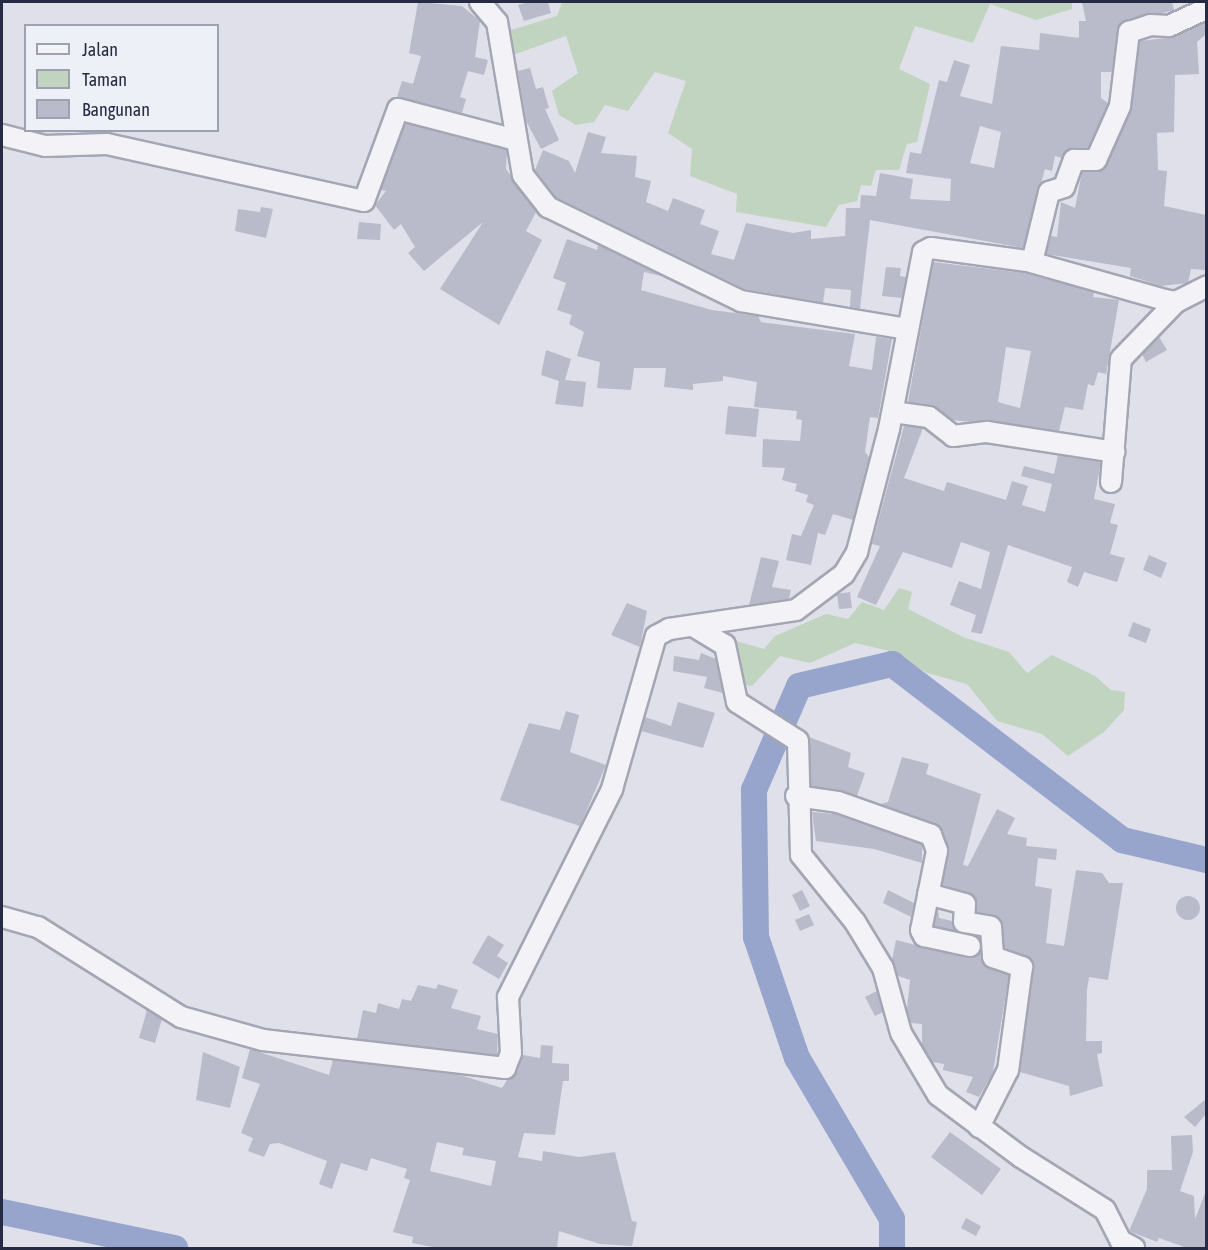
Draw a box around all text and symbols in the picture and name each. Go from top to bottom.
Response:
legend [24,24,219,132]
text: Jalan [82,39,118,60]
text: Taman [82,69,127,90]
text: Bangunan [82,99,150,120]

